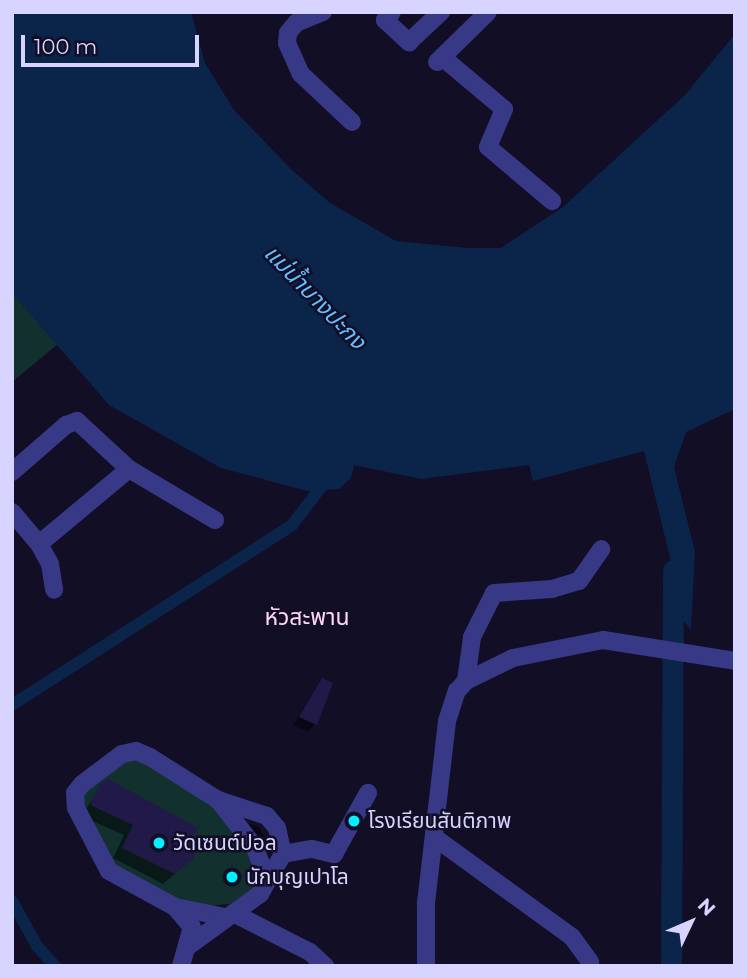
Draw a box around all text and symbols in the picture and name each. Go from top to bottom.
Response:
scale bar [24,21,203,65]
text: 100 m [34,34,97,59]
water label: แม่น้ำบางปะกง [259,239,371,355]
district label: หัวสะพาน [264,603,350,631]
place label: โรงเรียนสันติภาพ [368,808,511,834]
marker: โรงเรียนสันติภาพ [346,813,362,829]
place label: วัดเซนต์ปอล [173,830,277,856]
marker: วัดเซนต์ปอล [151,835,167,851]
place label: นักบุญเปาโล [246,864,349,890]
marker: นักบุญเปาโล [224,869,240,885]
north arrow [656,887,726,957]
text: N [693,894,720,921]

